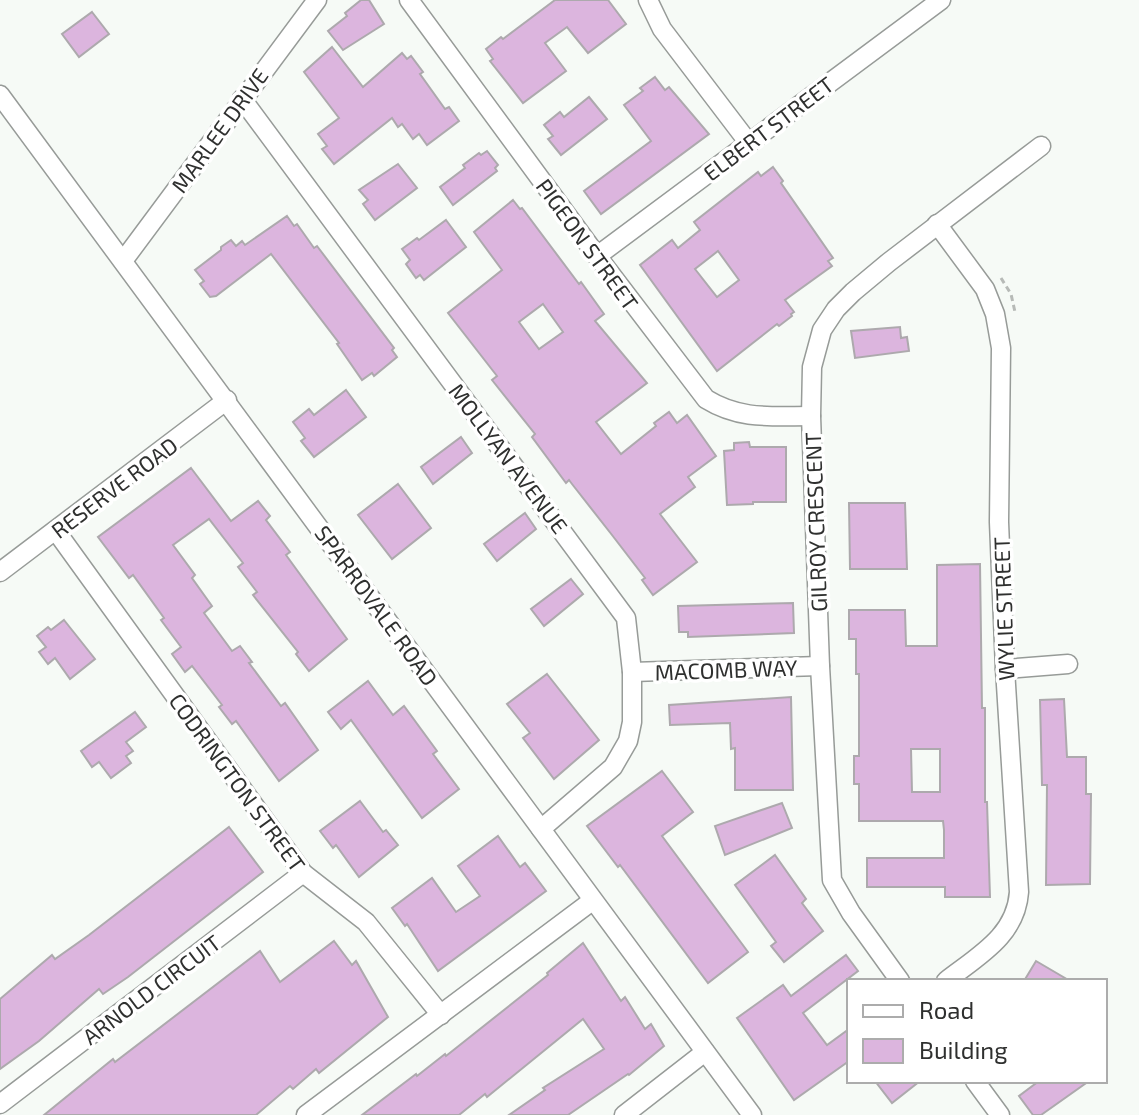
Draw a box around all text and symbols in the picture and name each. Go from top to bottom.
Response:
street label: MARLEE DRIVE [165,63,273,197]
street label: ELBERT STREET [698,70,838,185]
street label: PIGEON STREET [532,173,644,315]
street label: MOLLYAN AVENUE [444,378,574,538]
street label: RESERVE ROAD [46,431,182,543]
street label: GILROY CRESCENT [799,432,831,612]
street label: SPARROVALE ROAD [310,520,444,690]
street label: WYLIE STREET [987,536,1019,681]
street label: MACOMB WAY [654,653,798,684]
street label: CODRINGTON STREET [165,688,312,876]
street label: ARNOLD CIRCUIT [77,929,225,1049]
legend [847,979,1107,1083]
text: Road [919,995,974,1024]
text: Building [919,1035,1008,1064]

